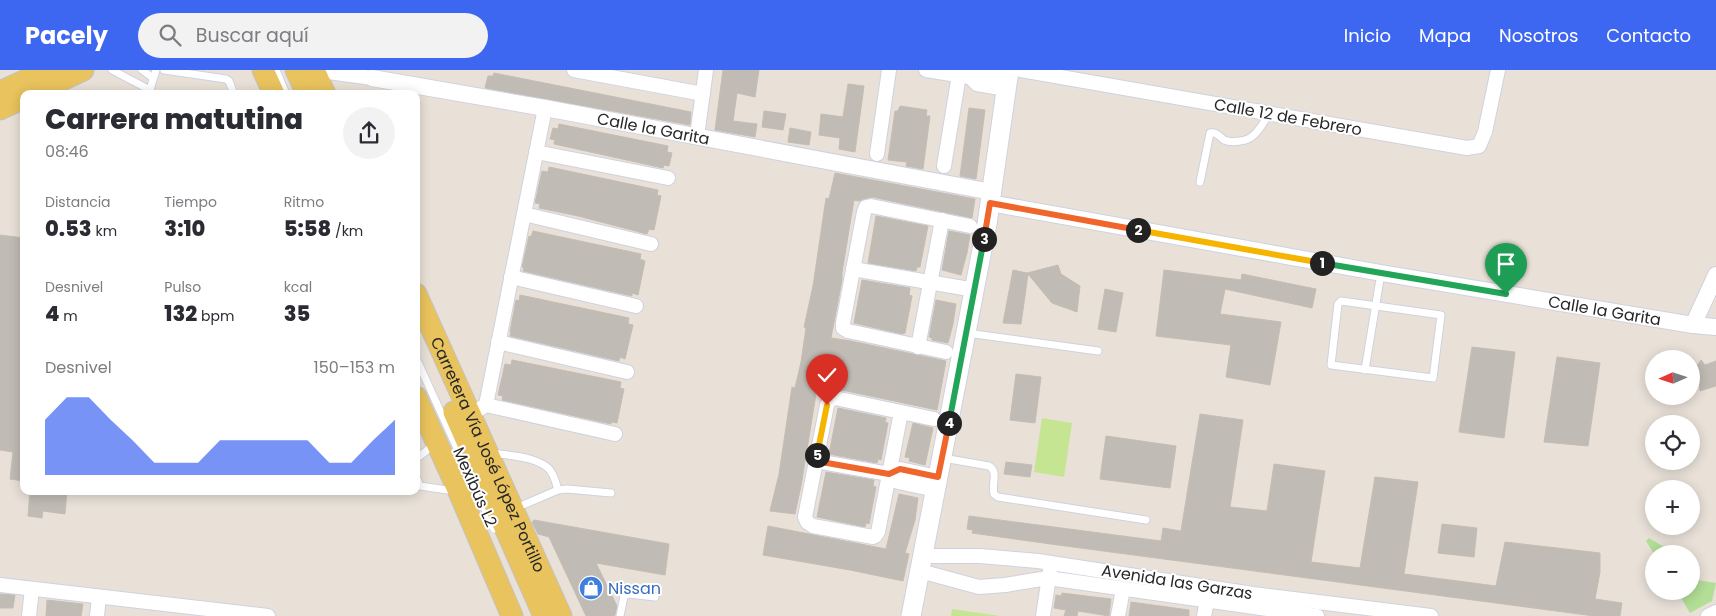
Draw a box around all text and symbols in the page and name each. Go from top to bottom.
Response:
search box [138,13,488,58]
text: Pacely [25,19,108,52]
icon: search [156,21,184,49]
text: Buscar aquí [196,22,309,49]
text: Inicio [1344,23,1391,48]
text: Mapa [1419,23,1471,48]
text: Nosotros [1499,23,1578,48]
text: Contacto [1606,23,1691,48]
street label: Calle 12 de Febrero [1212,93,1364,141]
text: Carrera matutina [45,100,303,139]
button: share [343,107,395,159]
street label: Calle la Garita [595,107,712,150]
text: 08:46 [45,140,89,163]
text: Distancia [45,192,111,212]
text: Tiempo [164,192,217,212]
text: Ritmo [284,192,324,212]
text: 0.53 [45,214,92,243]
text: 3:10 [164,214,205,243]
text: 5:58 [284,214,331,243]
pin: 2 [1126,218,1150,242]
text: 2 [1135,220,1143,240]
text: km [92,221,117,241]
text: /km [331,221,363,241]
pin: 3 [972,226,996,252]
text: 3 [980,229,989,249]
pin [1485,243,1527,294]
pin: 1 [1310,250,1334,276]
icon: arrive [1492,250,1520,278]
text: 1 [1320,253,1325,273]
text: Desnivel [45,277,103,297]
text: Pulso [164,277,201,297]
text: kcal [284,277,312,297]
street label: Calle la Garita [1547,290,1663,331]
text: 4 [45,299,60,328]
text: 132 [164,299,197,328]
text: 35 [284,299,310,328]
text: m [60,306,78,326]
text: bpm [197,306,234,326]
street label: Carretera Vía José López Portillo [425,333,551,576]
north arrow [1645,350,1700,405]
map controls [1645,350,1700,600]
pin [806,354,848,405]
text: Desnivel [45,356,112,379]
text: 150–153 m [314,356,395,379]
icon: check [813,361,841,389]
pin: 4 [936,410,962,436]
text: 4 [945,413,954,433]
button: locate [1645,415,1700,470]
pin: 5 [804,442,830,468]
street label: Mexibús L2 [447,443,503,531]
text: 5 [813,445,822,465]
button: + [1645,480,1700,535]
button: − [1645,545,1700,600]
street label: Avenida las Garzas [1100,559,1254,605]
shop icon: Nissan [578,575,604,601]
place label: Nissan [608,577,661,600]

